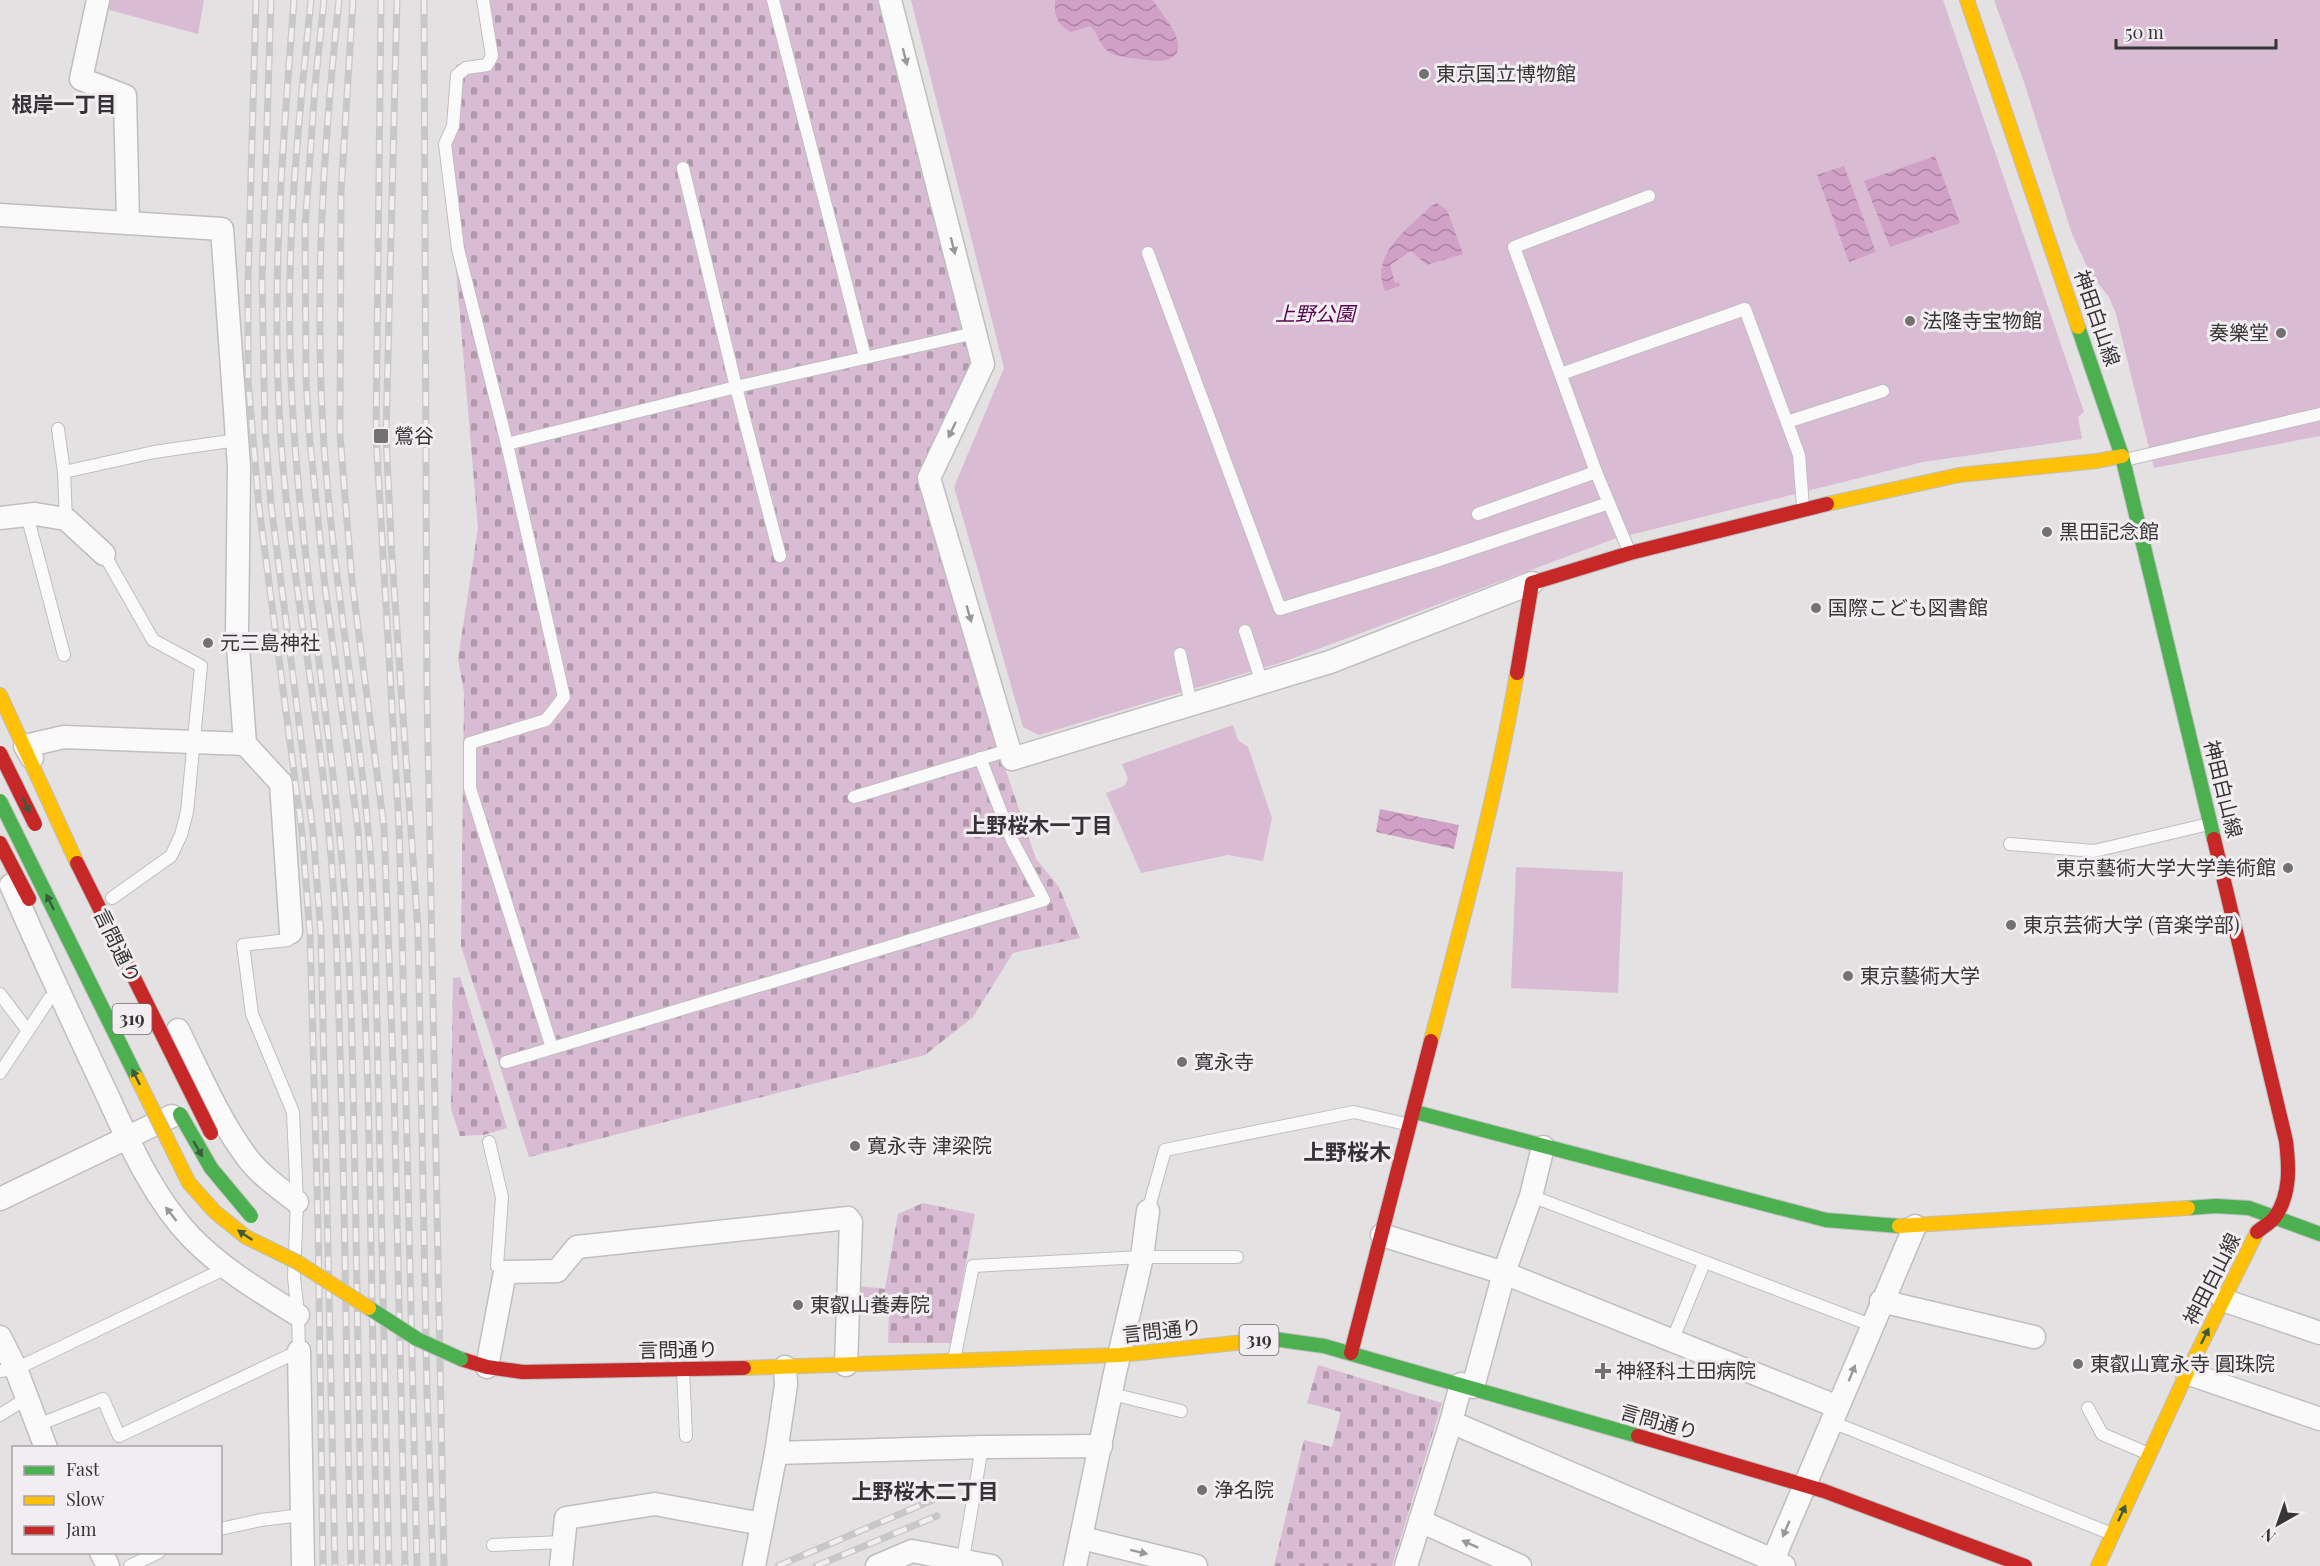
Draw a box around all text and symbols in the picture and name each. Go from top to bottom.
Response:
scale bar [2116,12,2276,50]
text: 50 m [2125,20,2164,44]
one-way arrow [900,48,910,66]
place label: 東京国立博物館 [1436,59,1576,86]
marker: 東京国立博物館 [1417,67,1431,81]
district label: 根岸一丁目 [12,89,117,117]
one-way arrow [948,237,958,255]
street label: 神田白山線 [2069,266,2127,369]
park label: 上野公園 [1275,299,1358,326]
place label: 法隆寺宝物館 [1922,306,2042,333]
marker: 法隆寺宝物館 [1903,314,1917,328]
place label: 奏樂堂 [2209,318,2269,345]
marker: 奏樂堂 [2274,326,2288,340]
place label: 鶯谷 [394,421,434,448]
one-way arrow [947,421,956,438]
marker: 鶯谷 [372,427,390,445]
place label: 黒田記念館 [2059,517,2159,544]
marker: 黒田記念館 [2040,525,2054,539]
place label: 国際こども図書館 [1828,593,1988,620]
marker: 国際こども図書館 [1809,601,1823,615]
one-way arrow [965,605,974,623]
place label: 元三島神社 [220,628,320,655]
marker: 元三島神社 [201,636,215,650]
street label: 神田白山線 [2199,737,2250,840]
one-way arrow [21,797,31,814]
district label: 上野桜木一丁目 [966,810,1113,838]
place label: 東京藝術大学大学美術館 [2056,853,2276,880]
marker: 東京藝術大学大学美術館 [2281,861,2295,875]
one-way arrow [45,894,55,911]
street label: 言問通り [89,903,148,987]
place label: 東京芸術大学 (音楽学部) [2023,910,2240,937]
marker: 東京芸術大学 (音楽学部) [2004,918,2018,932]
place label: 東京藝術大学 [1860,961,1980,988]
marker: 東京藝術大学 [1841,969,1855,983]
road number: 319 [112,1004,152,1034]
place label: 寛永寺 [1194,1047,1254,1074]
marker: 寛永寺 [1175,1055,1189,1069]
one-way arrow [132,1069,141,1086]
place label: 寛永寺 津梁院 [867,1131,992,1158]
district label: 上野桜木 [1303,1136,1391,1166]
marker: 寛永寺 津梁院 [848,1139,862,1153]
one-way arrow [192,1141,203,1157]
one-way arrow [166,1206,178,1221]
street label: 神田白山線 [2176,1228,2245,1329]
one-way arrow [237,1230,253,1241]
place label: 東叡山養寿院 [810,1290,930,1317]
marker: 東叡山養寿院 [791,1298,805,1312]
street label: 言問通り [1121,1312,1203,1347]
road number: 319 [1240,1325,1278,1355]
one-way arrow [2200,1328,2210,1345]
street label: 言問通り [638,1334,718,1363]
place label: 東叡山寛永寺 圓珠院 [2090,1349,2275,1376]
place label: 神経科土田病院 [1616,1356,1756,1383]
marker: 東叡山寛永寺 圓珠院 [2071,1357,2085,1371]
marker: 神経科土田病院 [1594,1362,1612,1380]
one-way arrow [1847,1364,1857,1382]
street label: 言問通り [1617,1397,1702,1445]
legend [12,1446,222,1554]
text: Fast [66,1457,100,1481]
place label: 浄名院 [1214,1475,1274,1502]
district label: 上野桜木二丁目 [852,1476,999,1504]
marker: 浄名院 [1195,1483,1209,1497]
text: Slow [66,1487,104,1511]
north arrow [2248,1494,2308,1554]
one-way arrow [2117,1504,2126,1521]
text: Jam [65,1517,96,1541]
one-way arrow [1781,1520,1791,1538]
text: N [2257,1524,2279,1548]
one-way arrow [1461,1539,1478,1548]
one-way arrow [1130,1547,1148,1557]

